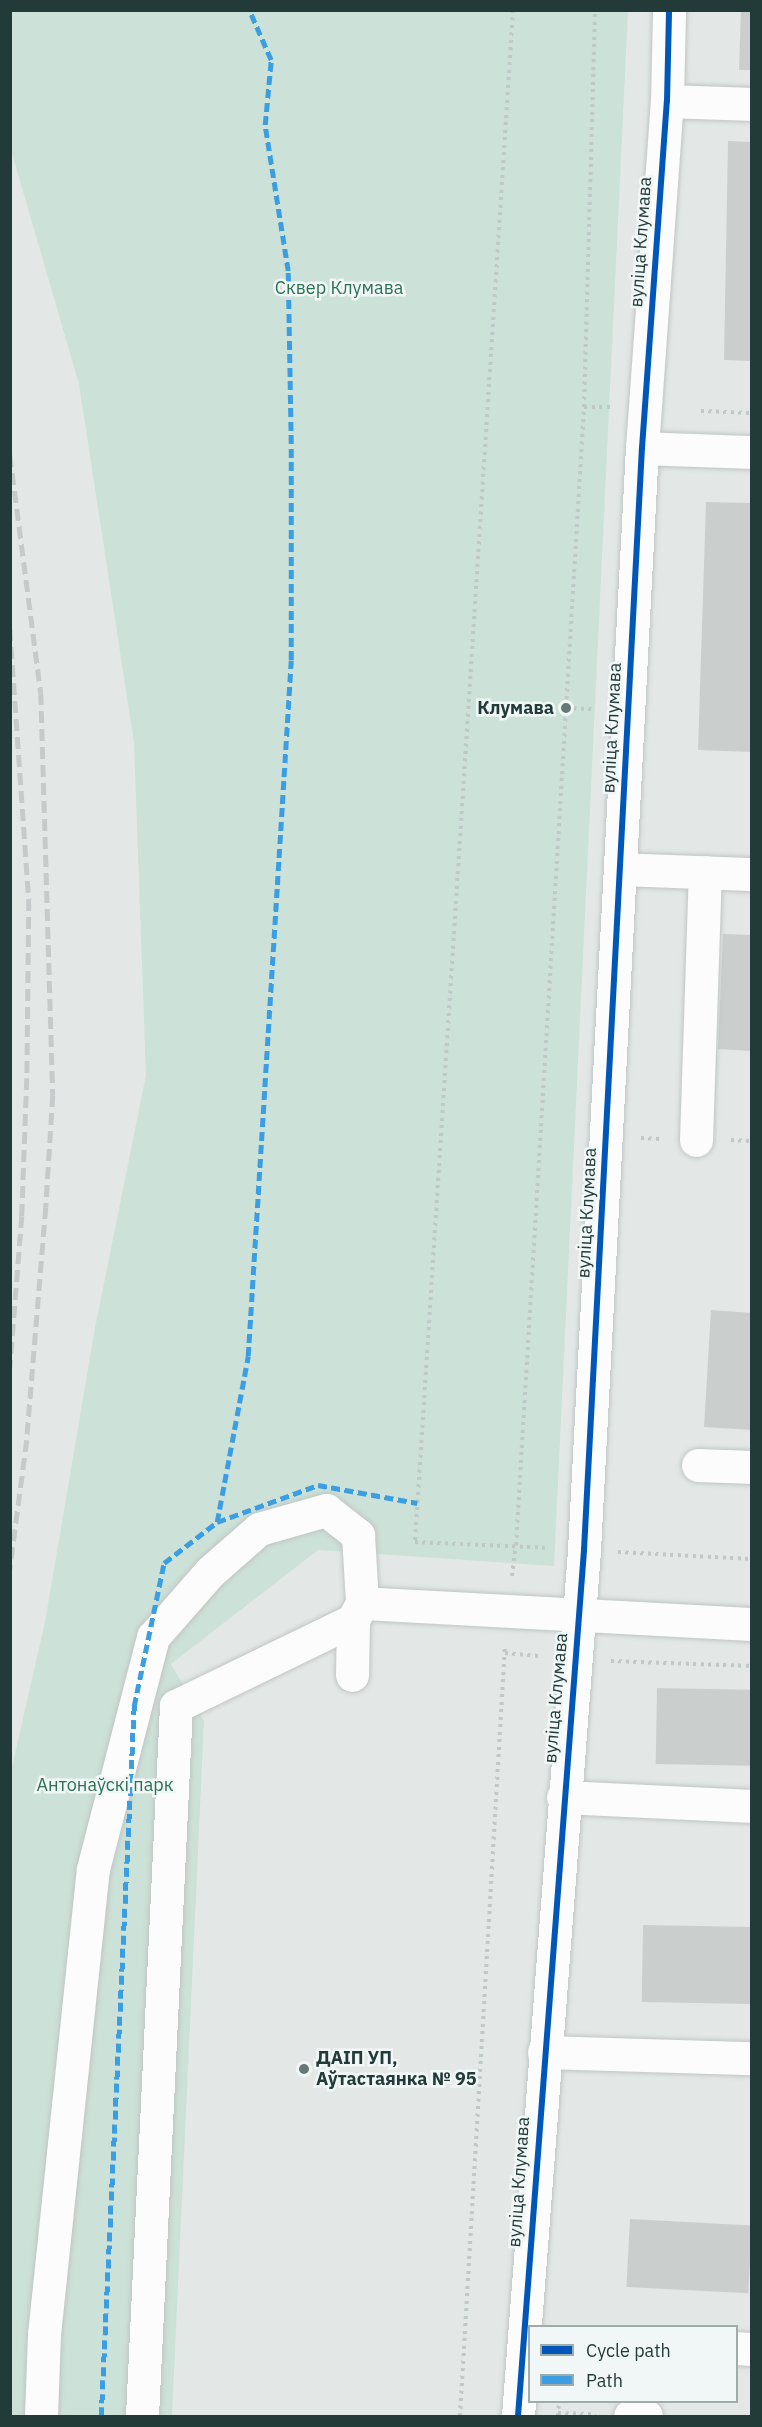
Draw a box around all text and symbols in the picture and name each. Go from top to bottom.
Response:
street label: вуліца Клумава [626,176,656,308]
park label: Сквер Клумава [275,277,403,299]
street label: вуліца Клумава [598,662,626,794]
place label: Клумава [477,697,554,719]
marker: Клумава [559,701,573,715]
street label: вуліца Клумава [573,1147,601,1279]
street label: вуліца Клумава [540,1632,572,1764]
park label: Антонаўскі парк [36,1774,174,1796]
place label: ДАІП УП, Аўтастаянка № 95 [316,2048,477,2090]
marker: ДАІП УП, Аўтастаянка № 95 [297,2062,311,2076]
street label: вуліца Клумава [504,2116,534,2248]
legend [528,2325,738,2403]
text: Cycle path [586,2339,671,2362]
text: Path [586,2369,623,2392]

